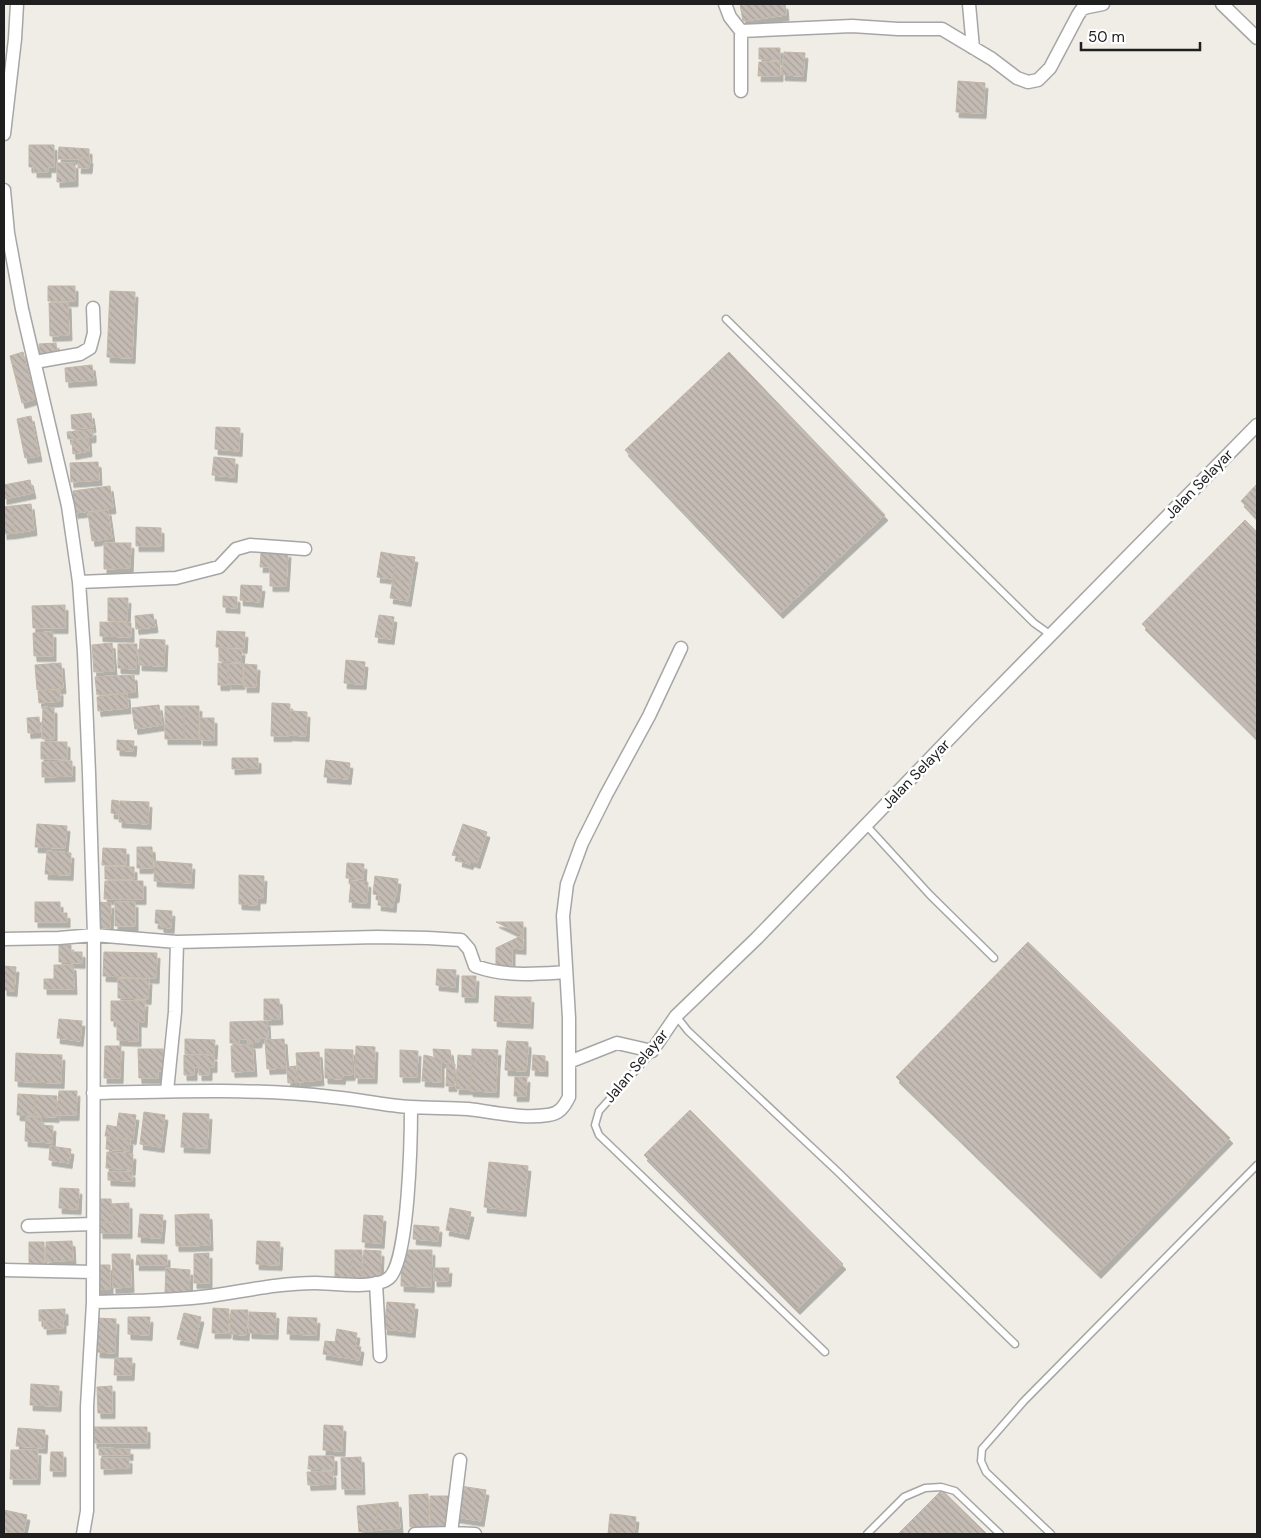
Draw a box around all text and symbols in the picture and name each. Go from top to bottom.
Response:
scale bar [1081,20,1200,52]
text: 50 m [1088,27,1125,47]
street label: Jalan Selayar [1161,444,1238,523]
street label: Jalan Selayar [878,734,955,813]
street label: Jalan Selayar [599,1025,673,1107]

